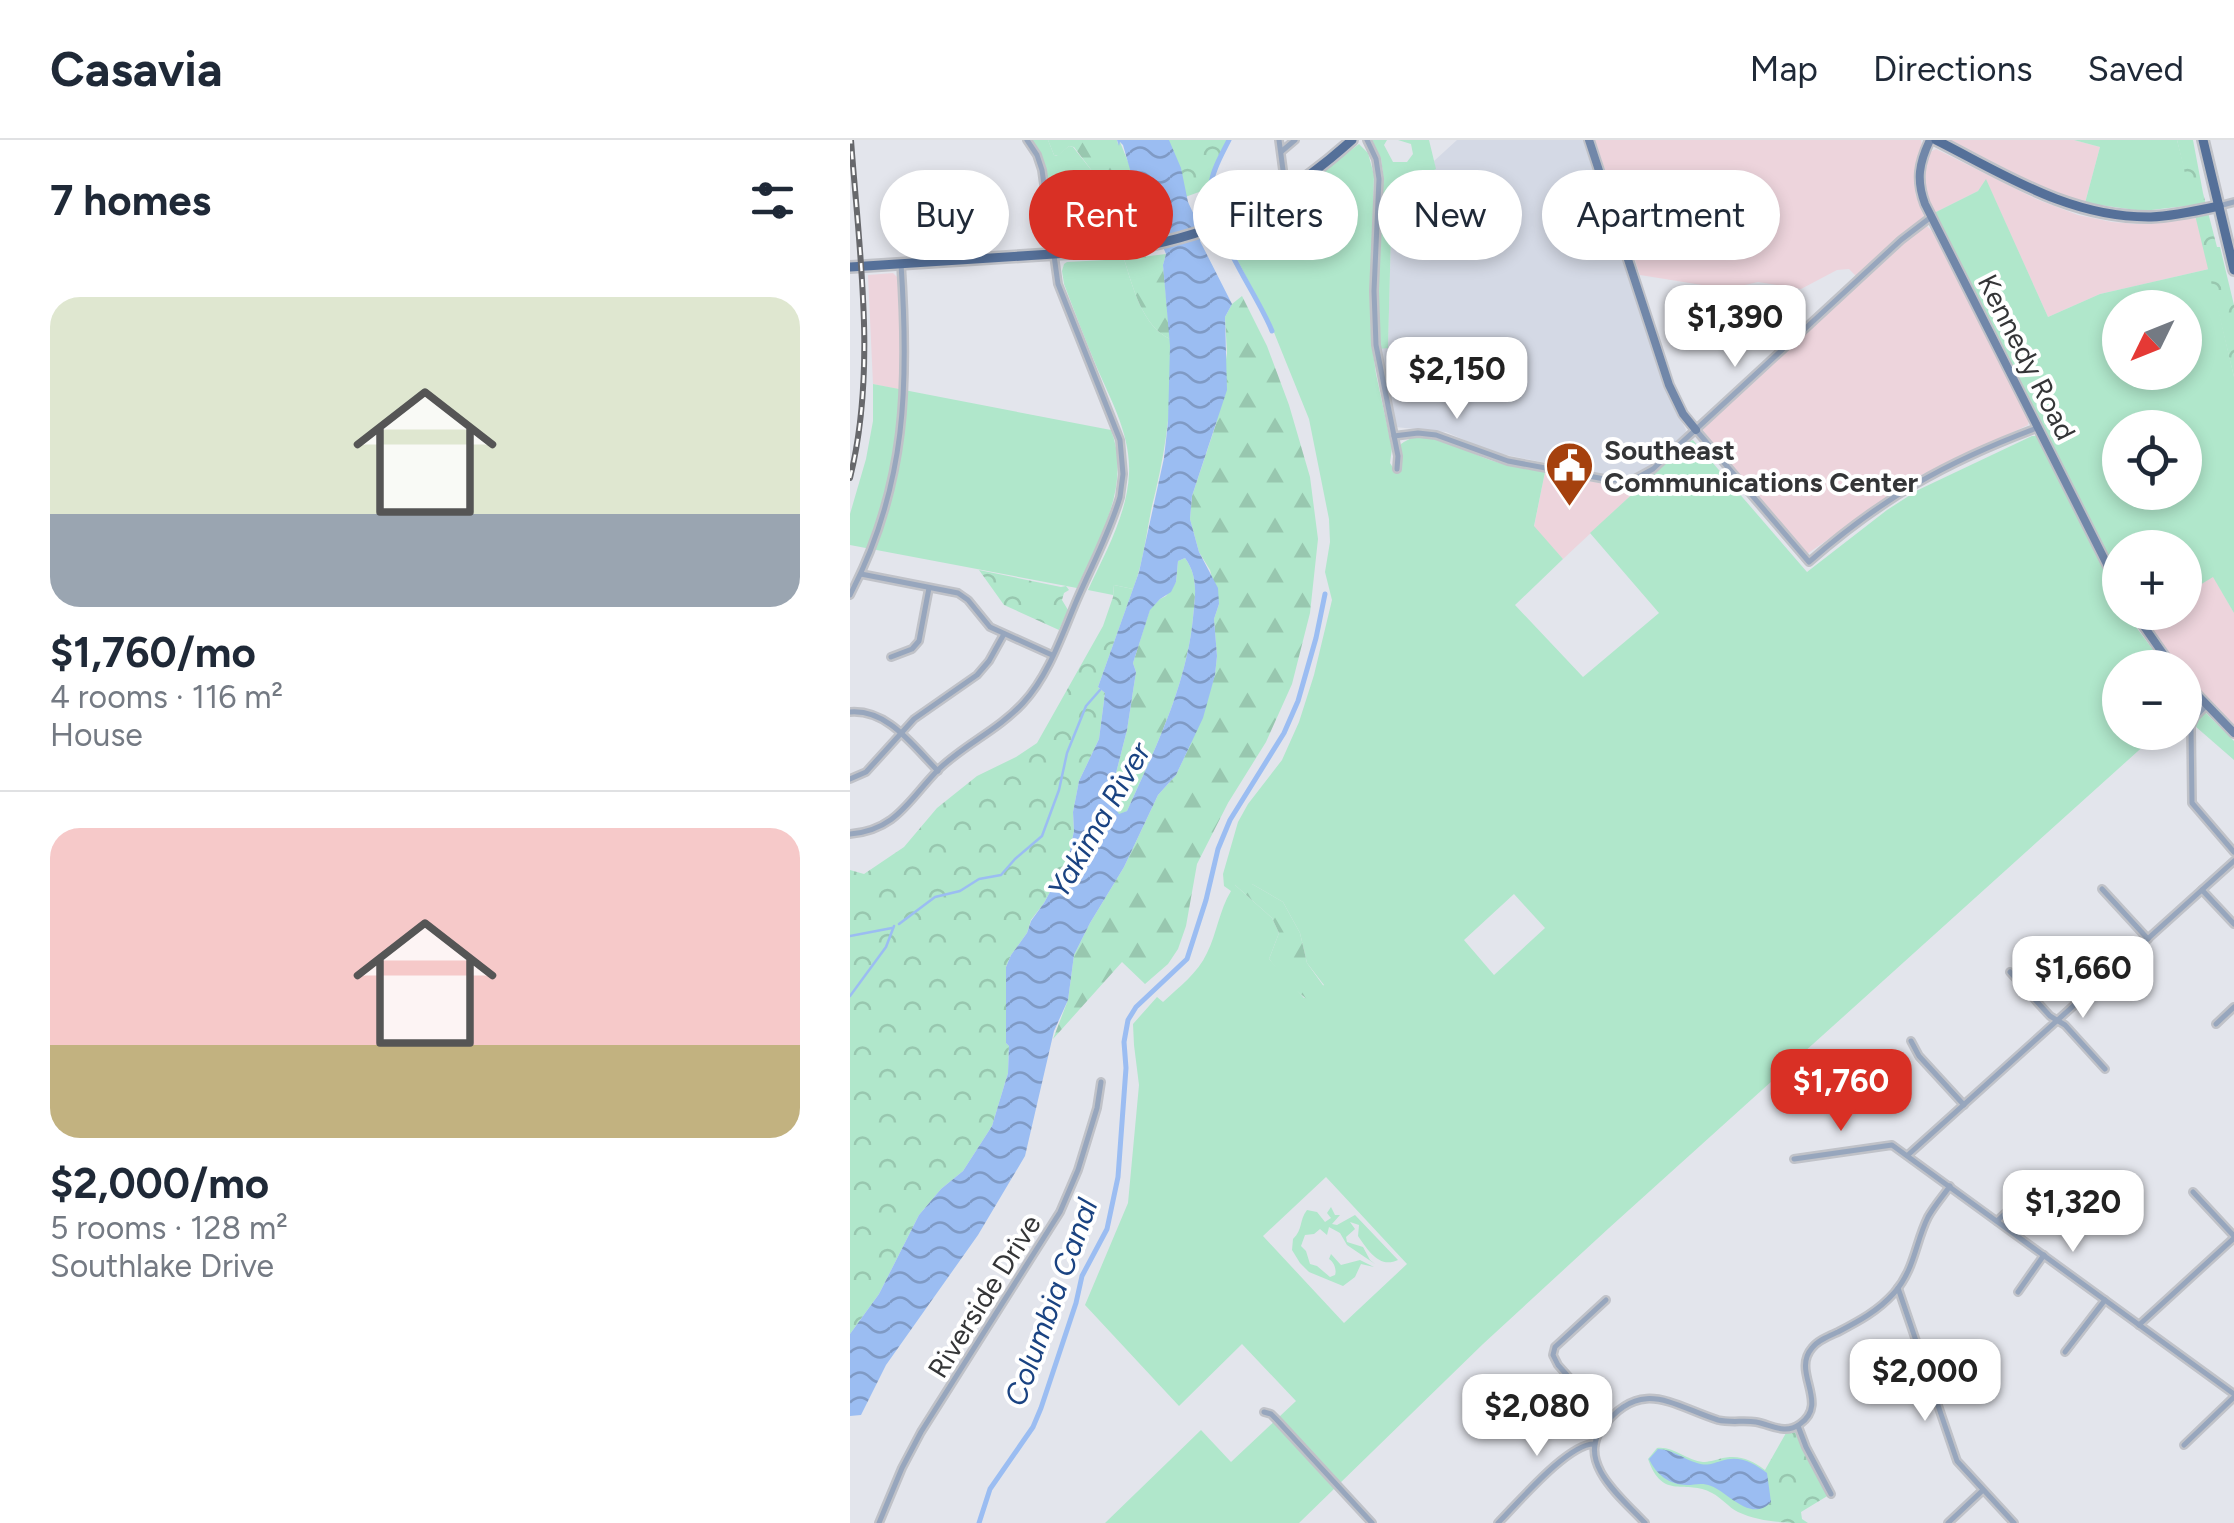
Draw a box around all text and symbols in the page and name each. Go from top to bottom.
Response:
text: Casavia [50,40,223,98]
text: Map [1750,48,1818,90]
text: Directions [1873,48,2033,90]
text: Saved [2088,48,2184,90]
chip: Buy [880,170,1009,260]
chip: Rent [1029,170,1173,260]
chip: Filters [1193,170,1358,260]
chip: New [1378,170,1522,260]
chip: Apartment [1542,170,1780,260]
icon: filters [745,173,800,228]
text: 7 homes [50,175,211,226]
street label: Kennedy Road [1971,269,2083,445]
pin: $1,390 [1654,285,1816,370]
north arrow [2102,290,2202,390]
map controls [2102,290,2202,750]
text: $1,390 [1687,298,1783,336]
pin: $2,150 [1376,337,1538,422]
text: $2,150 [1408,350,1506,388]
icon: home [335,362,515,542]
button: locate [2102,410,2202,510]
place label: Southeast Communications Center [1604,433,1918,499]
public building icon: Southeast Communications Center [1543,440,1595,508]
button: + [2102,530,2202,630]
text: $1,760/mo [50,627,256,678]
button: − [2102,650,2202,750]
text: 4 rooms · 116 m² [50,678,283,716]
text: House [50,716,143,754]
water label: Yakima River [1040,734,1159,904]
icon: home [335,893,515,1073]
pin: $1,660 [2002,936,2164,1021]
text: $1,660 [2034,949,2132,987]
pin: $1,760 [1760,1049,1922,1134]
text: $1,760 [1793,1062,1889,1100]
text: $2,000/mo [50,1158,269,1209]
pin: $1,320 [1992,1170,2154,1255]
text: $1,320 [2025,1183,2121,1221]
water label: Columbia Canal [996,1193,1106,1411]
street label: Riverside Drive [920,1208,1048,1384]
text: 5 rooms · 128 m² [50,1209,288,1247]
text: Southlake Drive [50,1247,274,1285]
pin: $2,000 [1844,1339,2006,1424]
text: $2,000 [1872,1352,1978,1390]
pin: $2,080 [1456,1374,1618,1459]
text: $2,080 [1484,1387,1590,1425]

